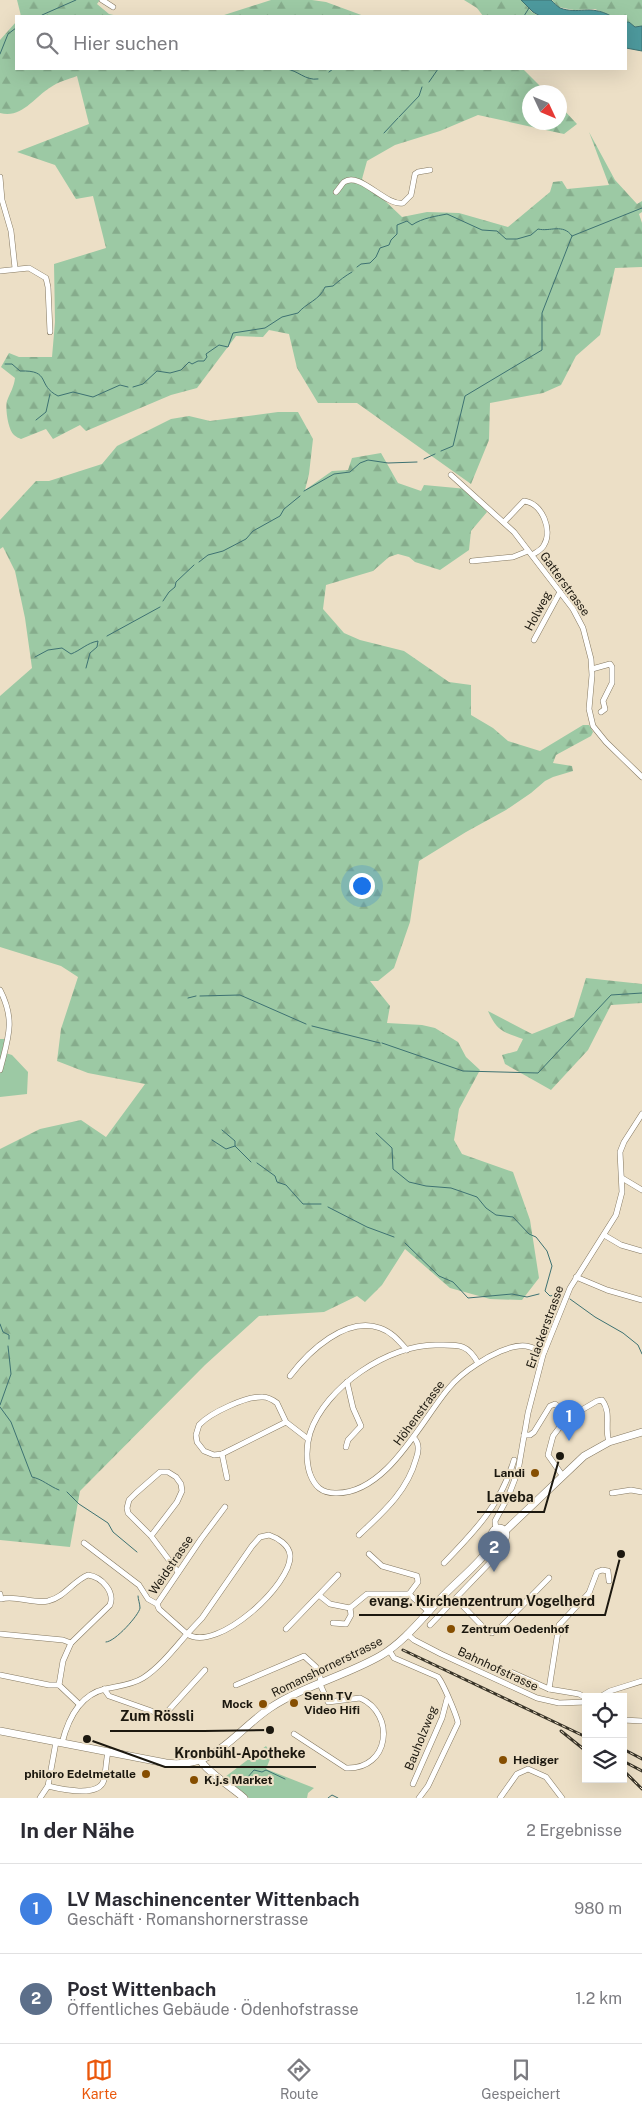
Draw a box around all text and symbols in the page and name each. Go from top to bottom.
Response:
search box [15,15,627,70]
icon: search [33,29,61,57]
text: Hier suchen [73,32,179,54]
north arrow [522,85,567,130]
street label: Gatterstrasse [537,549,593,619]
street label: Holweg [522,589,554,633]
your location [349,873,375,899]
street label: Erlackerstrasse [524,1283,567,1370]
street label: Höhenstrasse [391,1378,447,1448]
pin: 1 [553,1400,585,1441]
place label: Landi [494,1466,525,1480]
marker: Landi [529,1467,541,1479]
callout: Laveba [477,1483,544,1512]
text: Laveba [486,1489,534,1505]
pin: 2 [478,1531,510,1572]
street label: Weidstrasse [146,1533,196,1597]
callout: evang. Kirchenzentrum Vogelherd [359,1586,605,1615]
text: evang. Kirchenzentrum Vogelherd [369,1593,595,1609]
place label: Zentrum Oedenhof [461,1622,569,1636]
marker: Zentrum Oedenhof [445,1623,457,1635]
street label: Romanshornerstrasse [269,1634,385,1700]
street label: Bahnhofstrasse [456,1644,541,1694]
place label: Senn TV Video Hifi [304,1689,360,1717]
map controls [582,1693,627,1783]
button: locate [582,1693,627,1738]
place label: Mock [222,1697,253,1711]
marker: Senn TV Video Hifi [288,1697,300,1709]
marker: Mock [257,1698,269,1710]
callout: Zum Rössli [110,1702,204,1731]
street label: Bauholzweg [402,1704,440,1772]
text: Zum Rössli [120,1708,194,1724]
callout: Kronbühl-Apotheke [165,1738,316,1767]
button: layers [582,1738,627,1783]
text: Kronbühl-Apotheke [174,1745,306,1761]
place label: Hediger [513,1753,559,1767]
marker: Hediger [497,1754,509,1766]
place label: philoro Edelmetalle [24,1767,136,1781]
marker: philoro Edelmetalle [140,1768,152,1780]
place label: K.j.s Market [204,1773,273,1787]
marker: K.j.s Market [188,1774,200,1786]
text: In der Nähe [20,1818,135,1843]
text: 2 Ergebnisse [526,1821,622,1840]
text: LV Maschinencenter Wittenbach [67,1888,360,1910]
text: 1 [33,1899,39,1918]
text: 980 m [574,1899,622,1918]
text: Geschäft · Romanshornerstrasse [67,1910,308,1929]
text: Post Wittenbach [67,1978,216,2000]
text: 2 [31,1989,41,2008]
text: 1.2 km [575,1989,622,2008]
text: Öffentliches Gebäude · Ödenhofstrasse [67,2000,359,2019]
tab: Karte [81,2056,117,2102]
tab: Route [280,2056,318,2102]
tab: Gespeichert [481,2056,561,2102]

